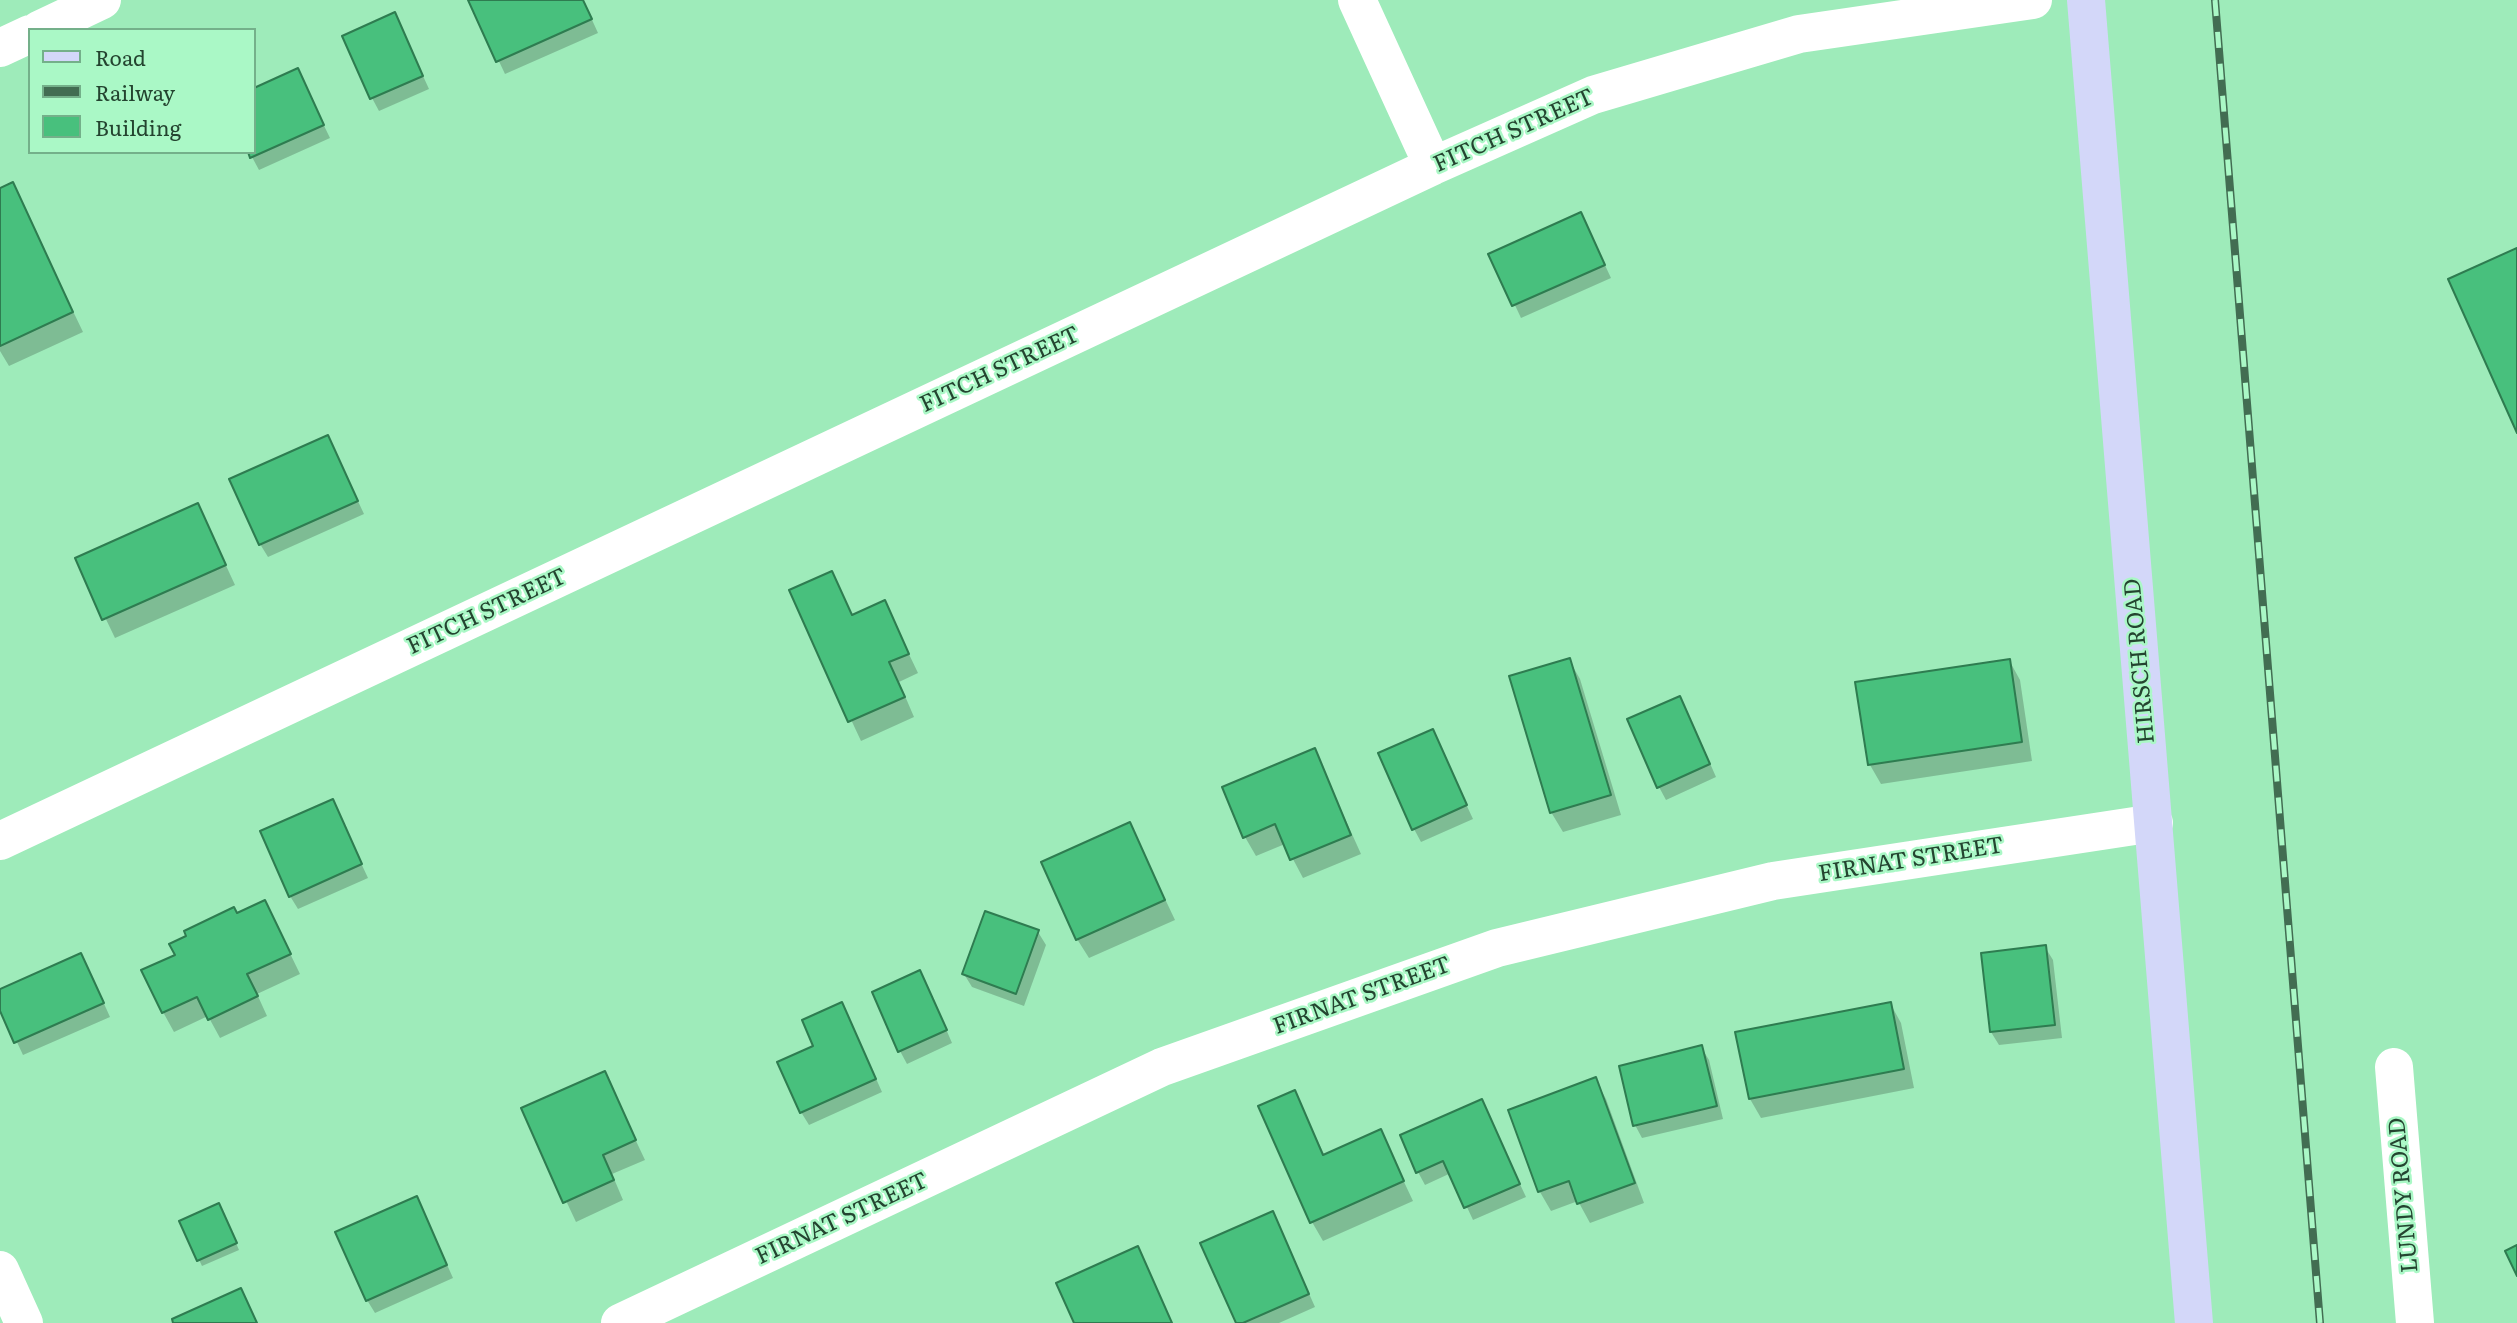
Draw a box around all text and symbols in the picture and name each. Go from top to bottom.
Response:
legend [28,28,256,154]
text: Road [95,41,146,72]
text: Railway [95,76,175,107]
street label: FITCH STREET [1429,83,1599,179]
text: Building [95,111,181,142]
street label: FITCH STREET [916,321,1084,419]
street label: FITCH STREET [403,563,571,661]
street label: HIRSCH ROAD [2119,577,2161,745]
street label: FIRNAT STREET [1816,832,2006,888]
street label: FIRNAT STREET [1269,951,1455,1041]
street label: LUNDY ROAD [2383,1116,2425,1274]
street label: FIRNAT STREET [751,1167,933,1271]

